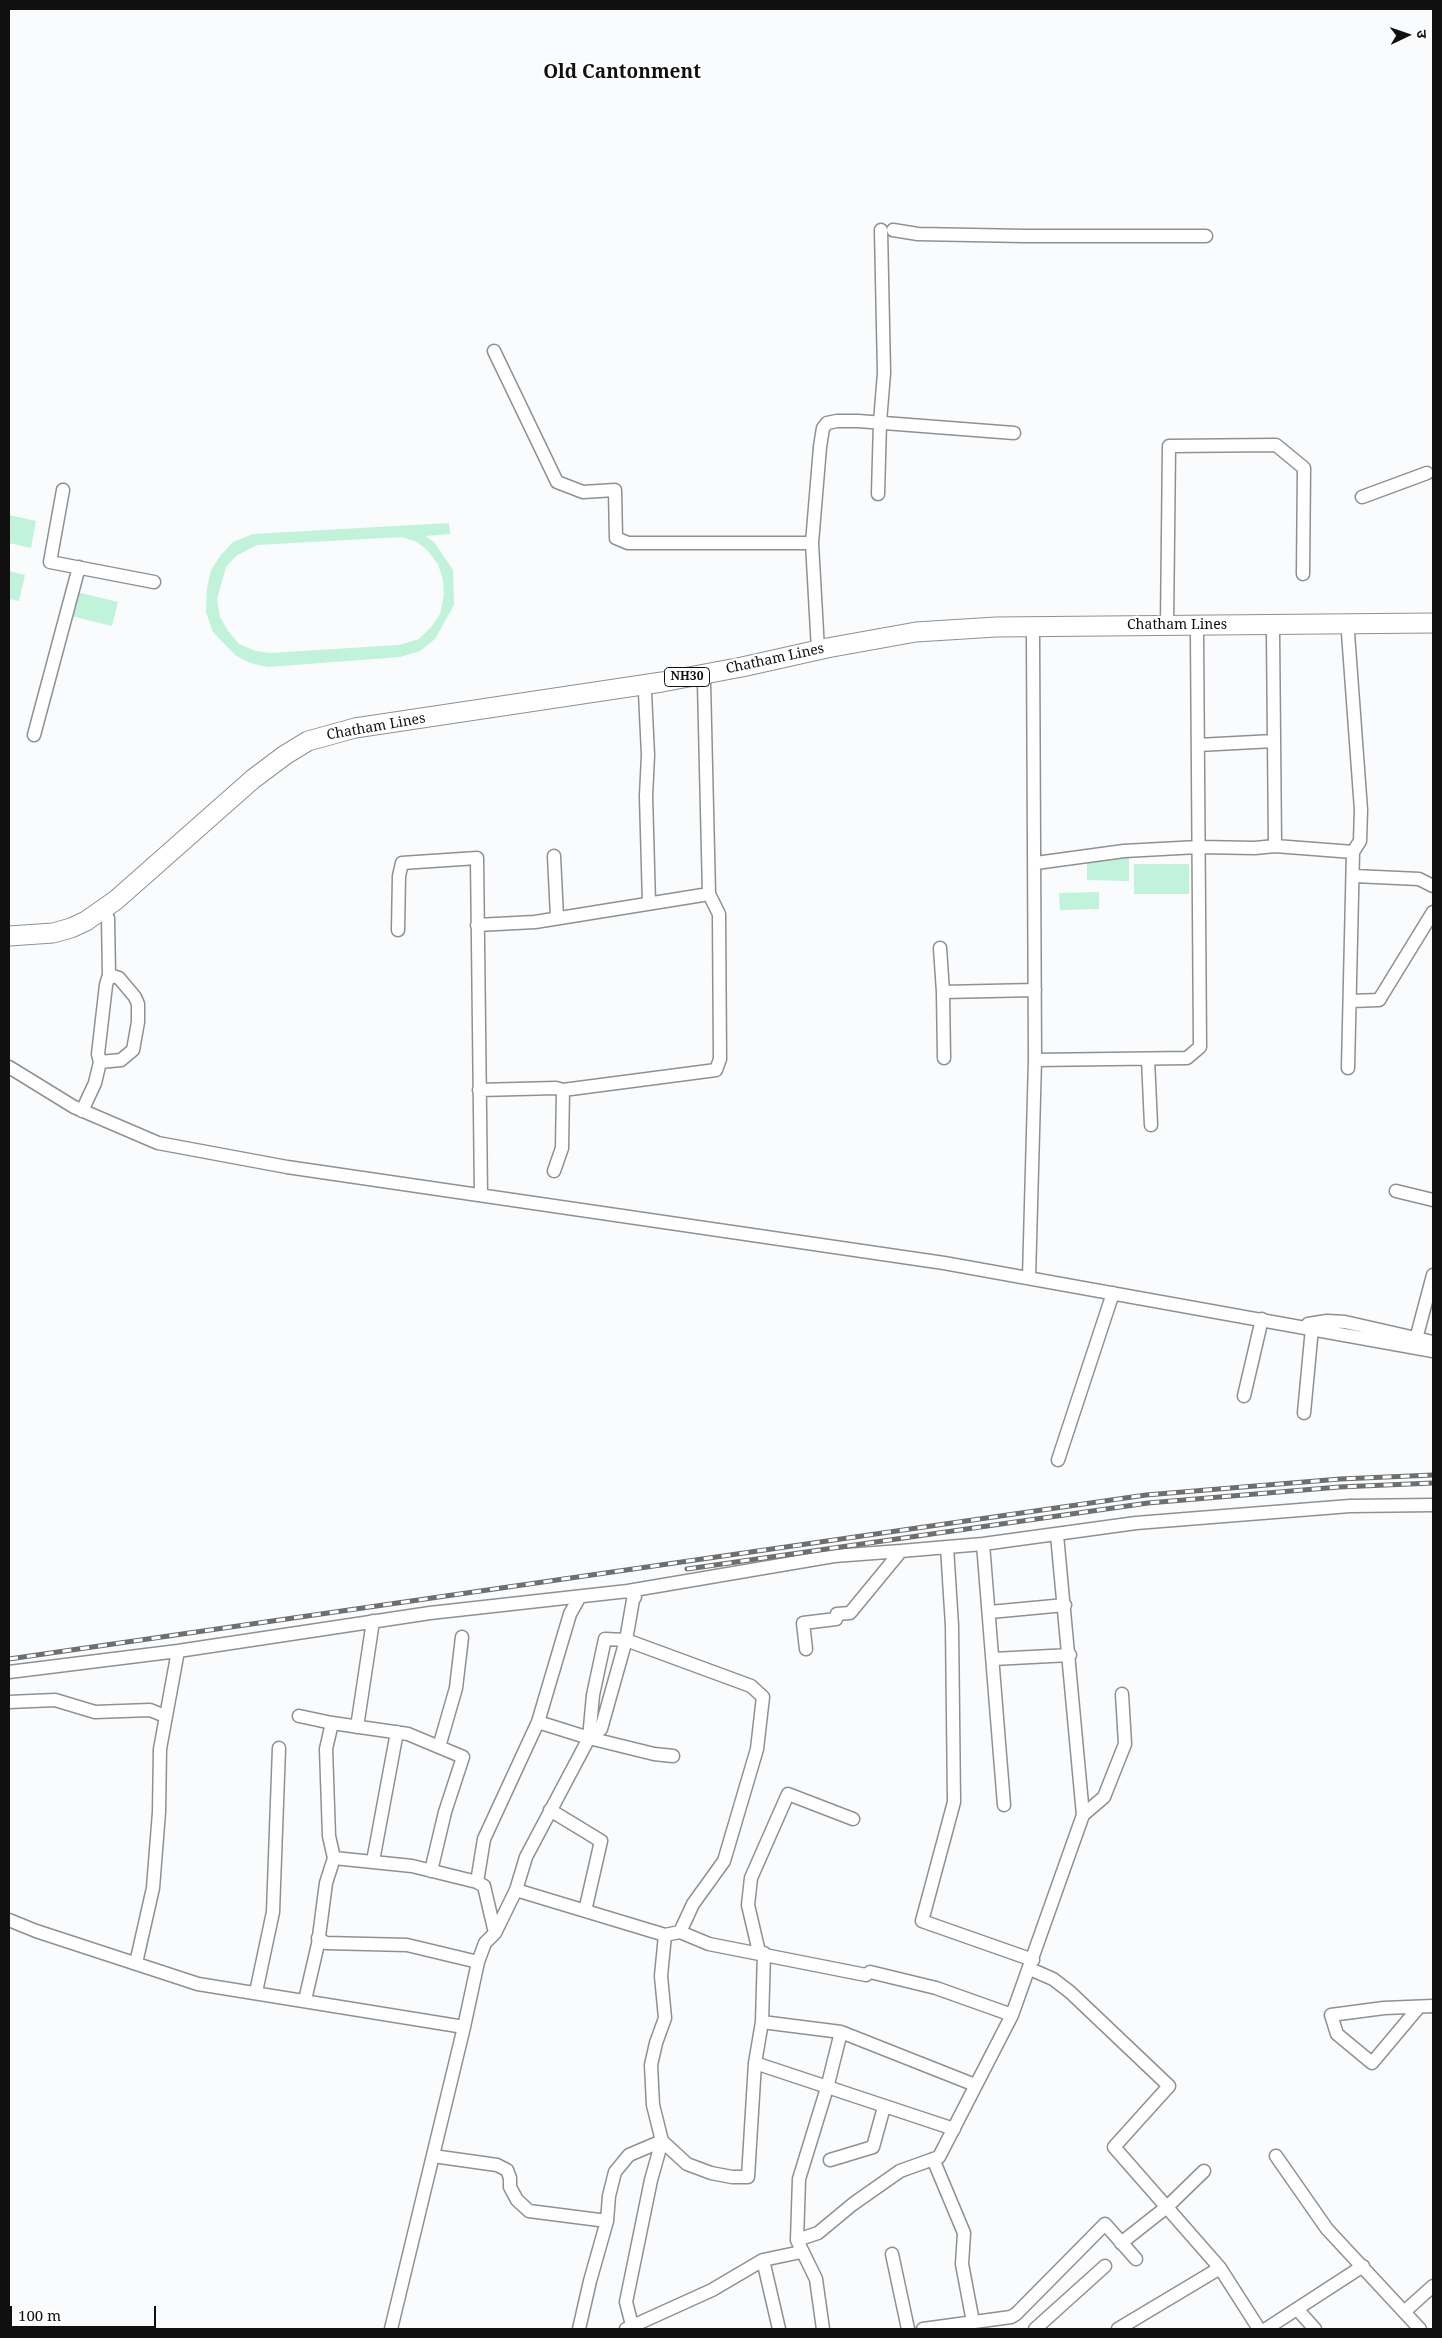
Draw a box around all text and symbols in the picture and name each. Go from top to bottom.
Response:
north arrow [1382,10,1432,60]
text: उ [1413,30,1432,39]
district label: Old Cantonment [543,62,701,84]
street label: Chatham Lines [1127,617,1227,633]
street label: Chatham Lines [724,640,826,678]
road number: NH30 [664,668,710,686]
street label: Chatham Lines [325,710,427,744]
scale bar [12,2296,159,2328]
text: 100 m [18,2305,61,2325]

